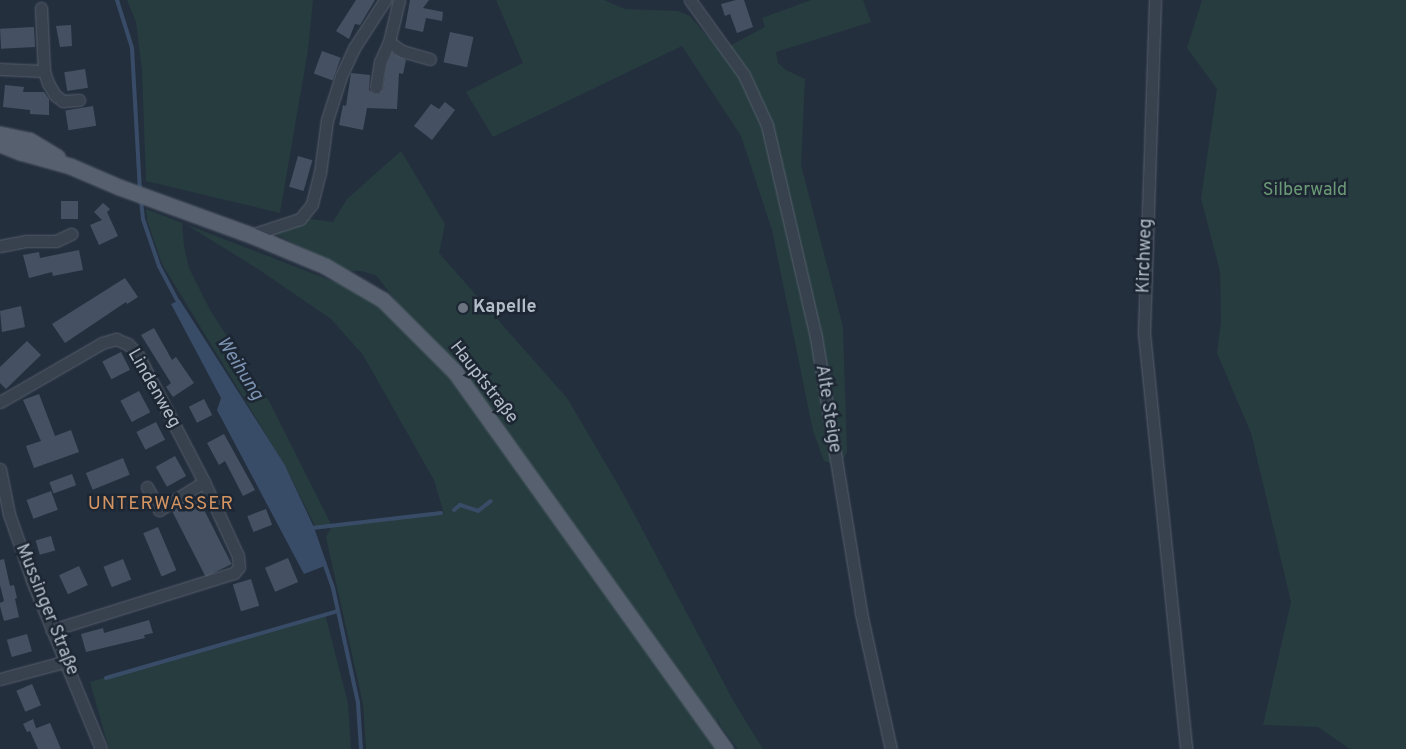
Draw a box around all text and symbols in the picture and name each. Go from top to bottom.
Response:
park label: Silberwald [1263,180,1347,202]
street label: Kirchweg [1134,218,1158,294]
place label: Kapelle [473,297,536,319]
marker: Kapelle [457,302,469,314]
water label: Weihung [211,333,267,405]
street label: Hauptstraße [444,338,522,428]
street label: Lindenweg [122,346,184,432]
street label: Alte Steige [809,364,845,454]
district label: UNTERWASSER [86,494,236,516]
street label: Mussinger Straße [10,541,82,679]

